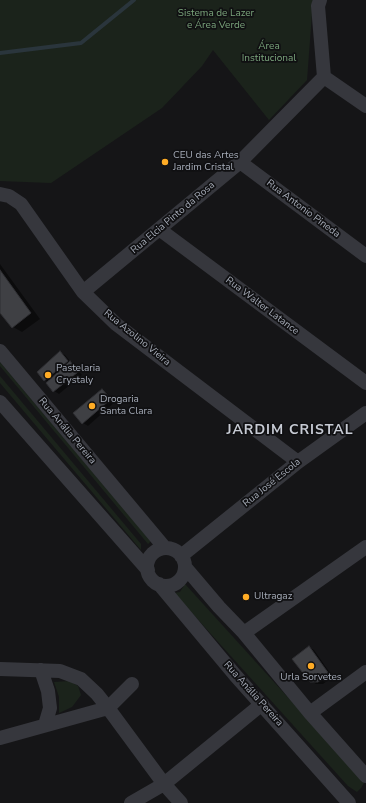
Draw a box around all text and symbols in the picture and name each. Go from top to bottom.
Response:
park label: Sistema de Lazer e Área Verde [178,8,254,32]
park label: Área Institucional [242,41,296,64]
place label: CEU das Artes Jardim Cristal [173,150,239,174]
marker: CEU das Artes Jardim Cristal [160,157,170,167]
street label: Rua Antonio Pineda [264,177,342,241]
street label: Rua Elcia Pinto da Rosa [129,179,217,257]
street label: Rua Walter Latance [223,274,301,338]
street label: Rua Azolino Vieira [101,307,173,369]
place label: Pastelaria Crystaly [56,363,100,386]
marker: Pastelaria Crystaly [43,370,53,380]
place label: Drogaria Santa Clara [100,394,152,418]
street label: Rua Anália Pereira [36,395,98,467]
marker: Drogaria Santa Clara [87,401,97,411]
district label: JARDIM CRISTAL [226,423,354,439]
street label: Rua José Escola [241,456,303,510]
place label: Ultragaz [254,591,292,603]
marker: Ultragaz [241,592,251,602]
street label: Rua Anália Pereira [221,659,285,729]
marker: Urla Sorvetes [306,661,316,671]
place label: Urla Sorvetes [280,672,342,684]

